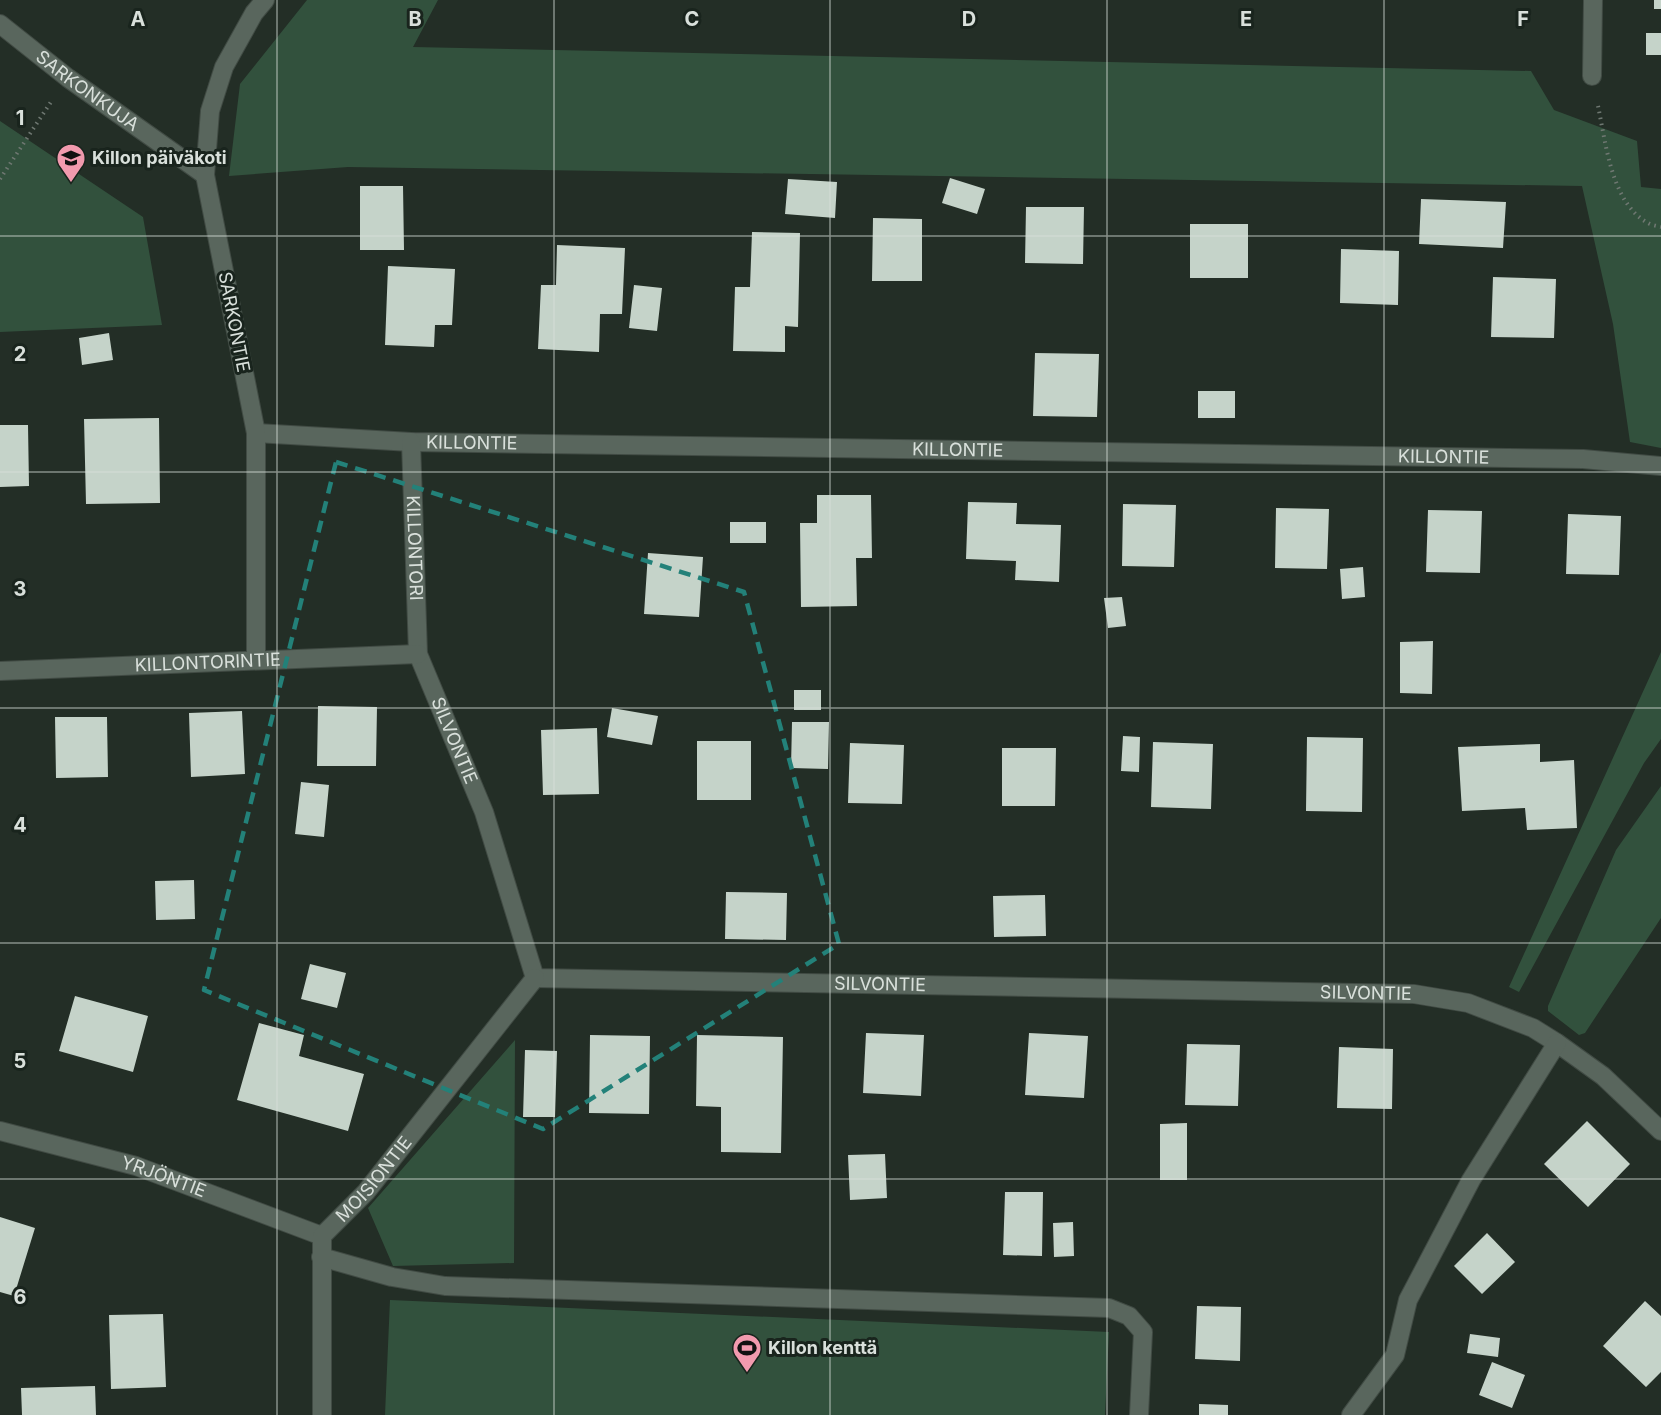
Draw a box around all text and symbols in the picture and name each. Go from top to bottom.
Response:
text: A [131,7,146,31]
text: B [408,7,422,31]
text: C [685,7,699,31]
text: D [962,7,976,31]
text: E [1240,7,1252,31]
text: F [1517,7,1529,31]
street label: SARKONKUJA [32,46,143,135]
text: 1 [16,106,24,130]
school or university icon: Killon päiväkoti [55,142,87,184]
place label: Killon päiväkoti [92,147,227,168]
street label: SARKONTIE [214,270,254,374]
text: 2 [14,342,26,366]
street label: KILLONTIE [426,431,518,454]
street label: KILLONTIE [912,438,1004,461]
street label: KILLONTIE [1398,445,1489,468]
street label: KILLONTORI [403,495,427,601]
text: 3 [14,577,26,601]
street label: KILLONTORINTIE [134,649,281,676]
street label: SILVONTIE [427,694,482,787]
text: 4 [13,813,27,837]
street label: SILVONTIE [834,972,926,995]
street label: SILVONTIE [1320,981,1412,1004]
text: 5 [14,1049,26,1073]
street label: MOISIONTIE [331,1132,416,1226]
street label: YRJÖNTIE [119,1152,209,1201]
text: 6 [14,1285,27,1309]
sports icon: Killon kenttä [731,1332,763,1374]
place label: Killon kenttä [768,1337,877,1358]

